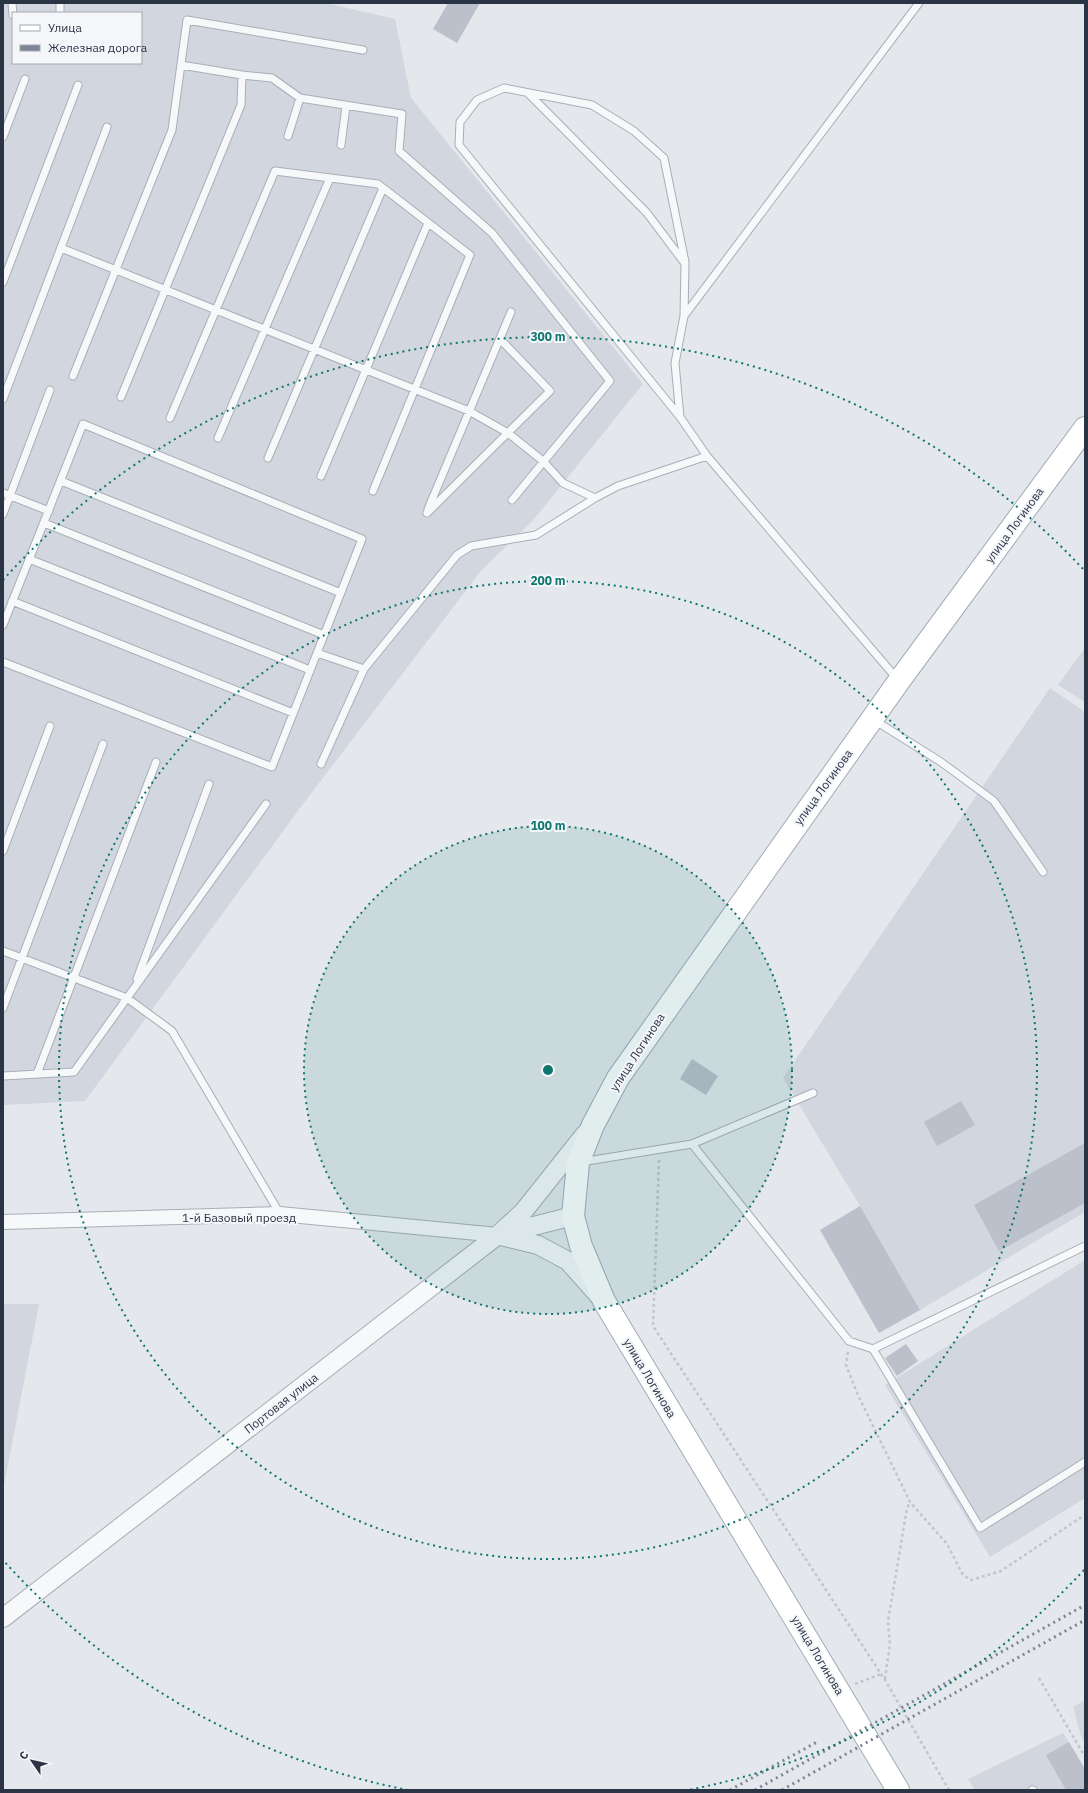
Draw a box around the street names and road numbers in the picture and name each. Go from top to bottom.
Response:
street label: улица Логинова [981,484,1047,566]
street label: улица Логинова [790,746,856,828]
street label: улица Логинова [606,1010,668,1094]
street label: 1-й Базовый проезд [182,1210,296,1225]
street label: улица Логинова [620,1336,680,1421]
street label: Портовая улица [241,1369,321,1436]
street label: улица Логинова [788,1613,848,1698]

